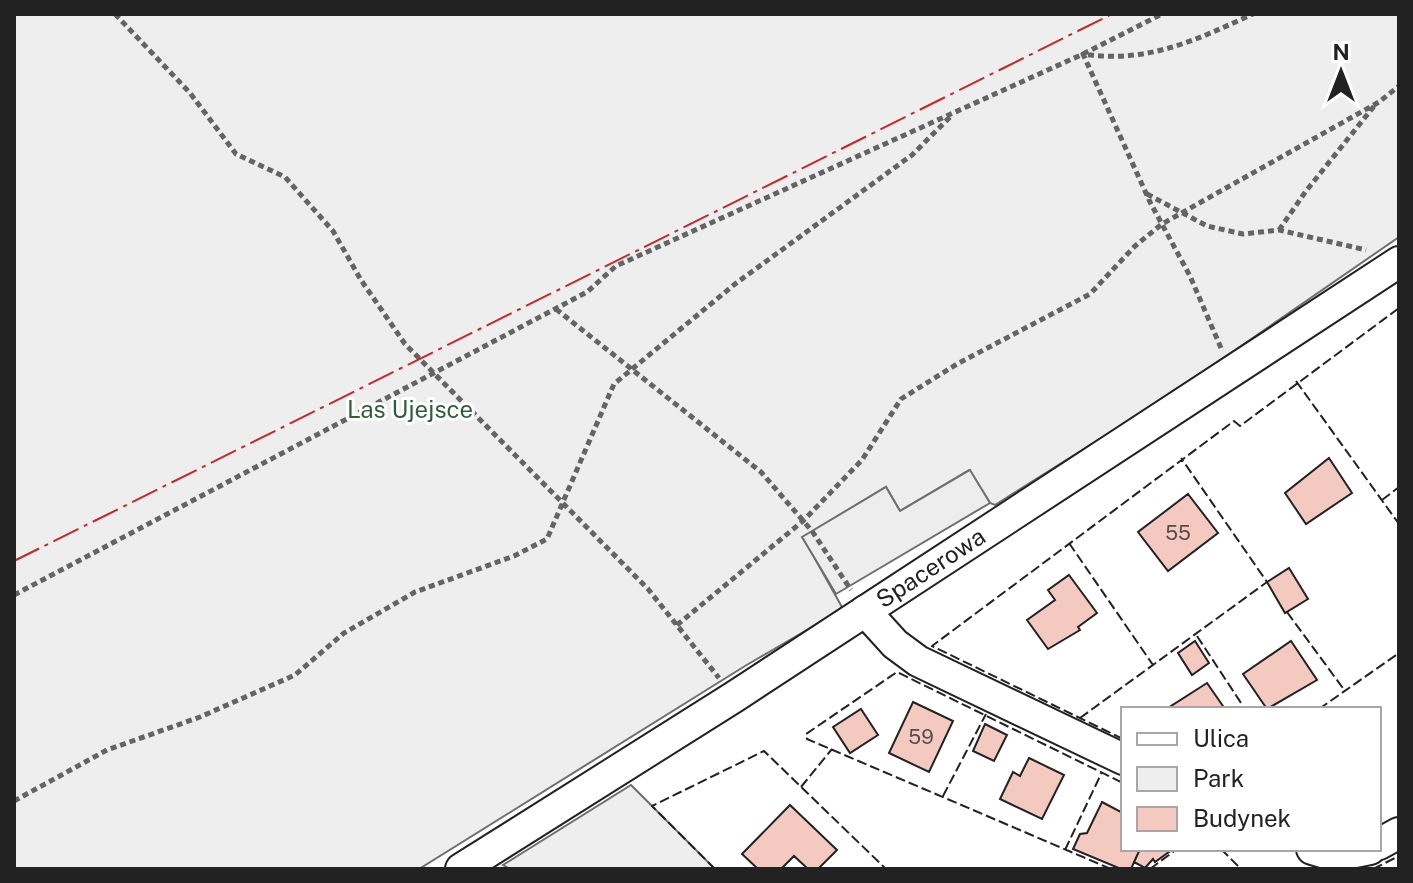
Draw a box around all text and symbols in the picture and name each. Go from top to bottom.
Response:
north arrow [1301,32,1381,112]
text: N [1332,39,1350,65]
park label: Las Ujejsce [347,395,473,423]
house number: 55 [1165,521,1191,545]
street label: Spacerowa [871,522,990,613]
legend [1121,707,1381,851]
text: Ulica [1193,724,1249,752]
house number: 59 [908,725,934,749]
text: Park [1193,764,1244,792]
text: Budynek [1193,804,1291,832]

